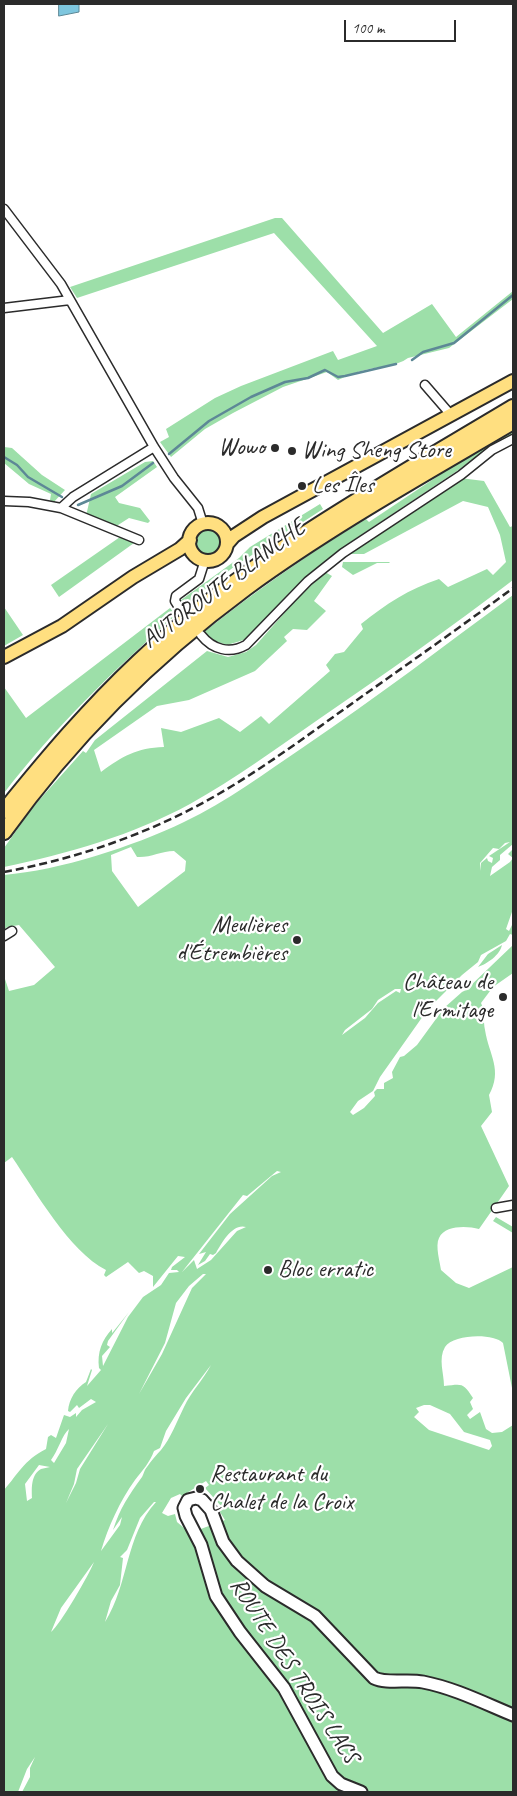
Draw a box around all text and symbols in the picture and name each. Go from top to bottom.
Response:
scale bar [347,10,460,42]
text: 100 m [352,19,384,38]
place label: Wowo [219,434,265,462]
place label: Wing Sheng Store [302,437,451,465]
marker: Wowo [269,442,281,454]
marker: Wing Sheng Store [286,445,298,457]
place label: Les Îles [312,472,374,500]
marker: Les Îles [296,480,308,492]
street label: AUTOROUTE BLANCHE [137,513,311,655]
place label: Meulières d'Étrembières [176,912,287,968]
marker: Meulières d'Étrembières [291,934,303,946]
place label: Château de l'Ermitage [403,969,493,1025]
marker: Château de l'Ermitage [497,991,509,1003]
place label: Bloc erratic [278,1256,373,1284]
marker: Bloc erratic [262,1264,274,1276]
place label: Restaurant du Chalet de la Croix [210,1461,353,1517]
marker: Restaurant du Chalet de la Croix [194,1483,206,1495]
street label: ROUTE DES TROIS LACS [223,1573,365,1769]

